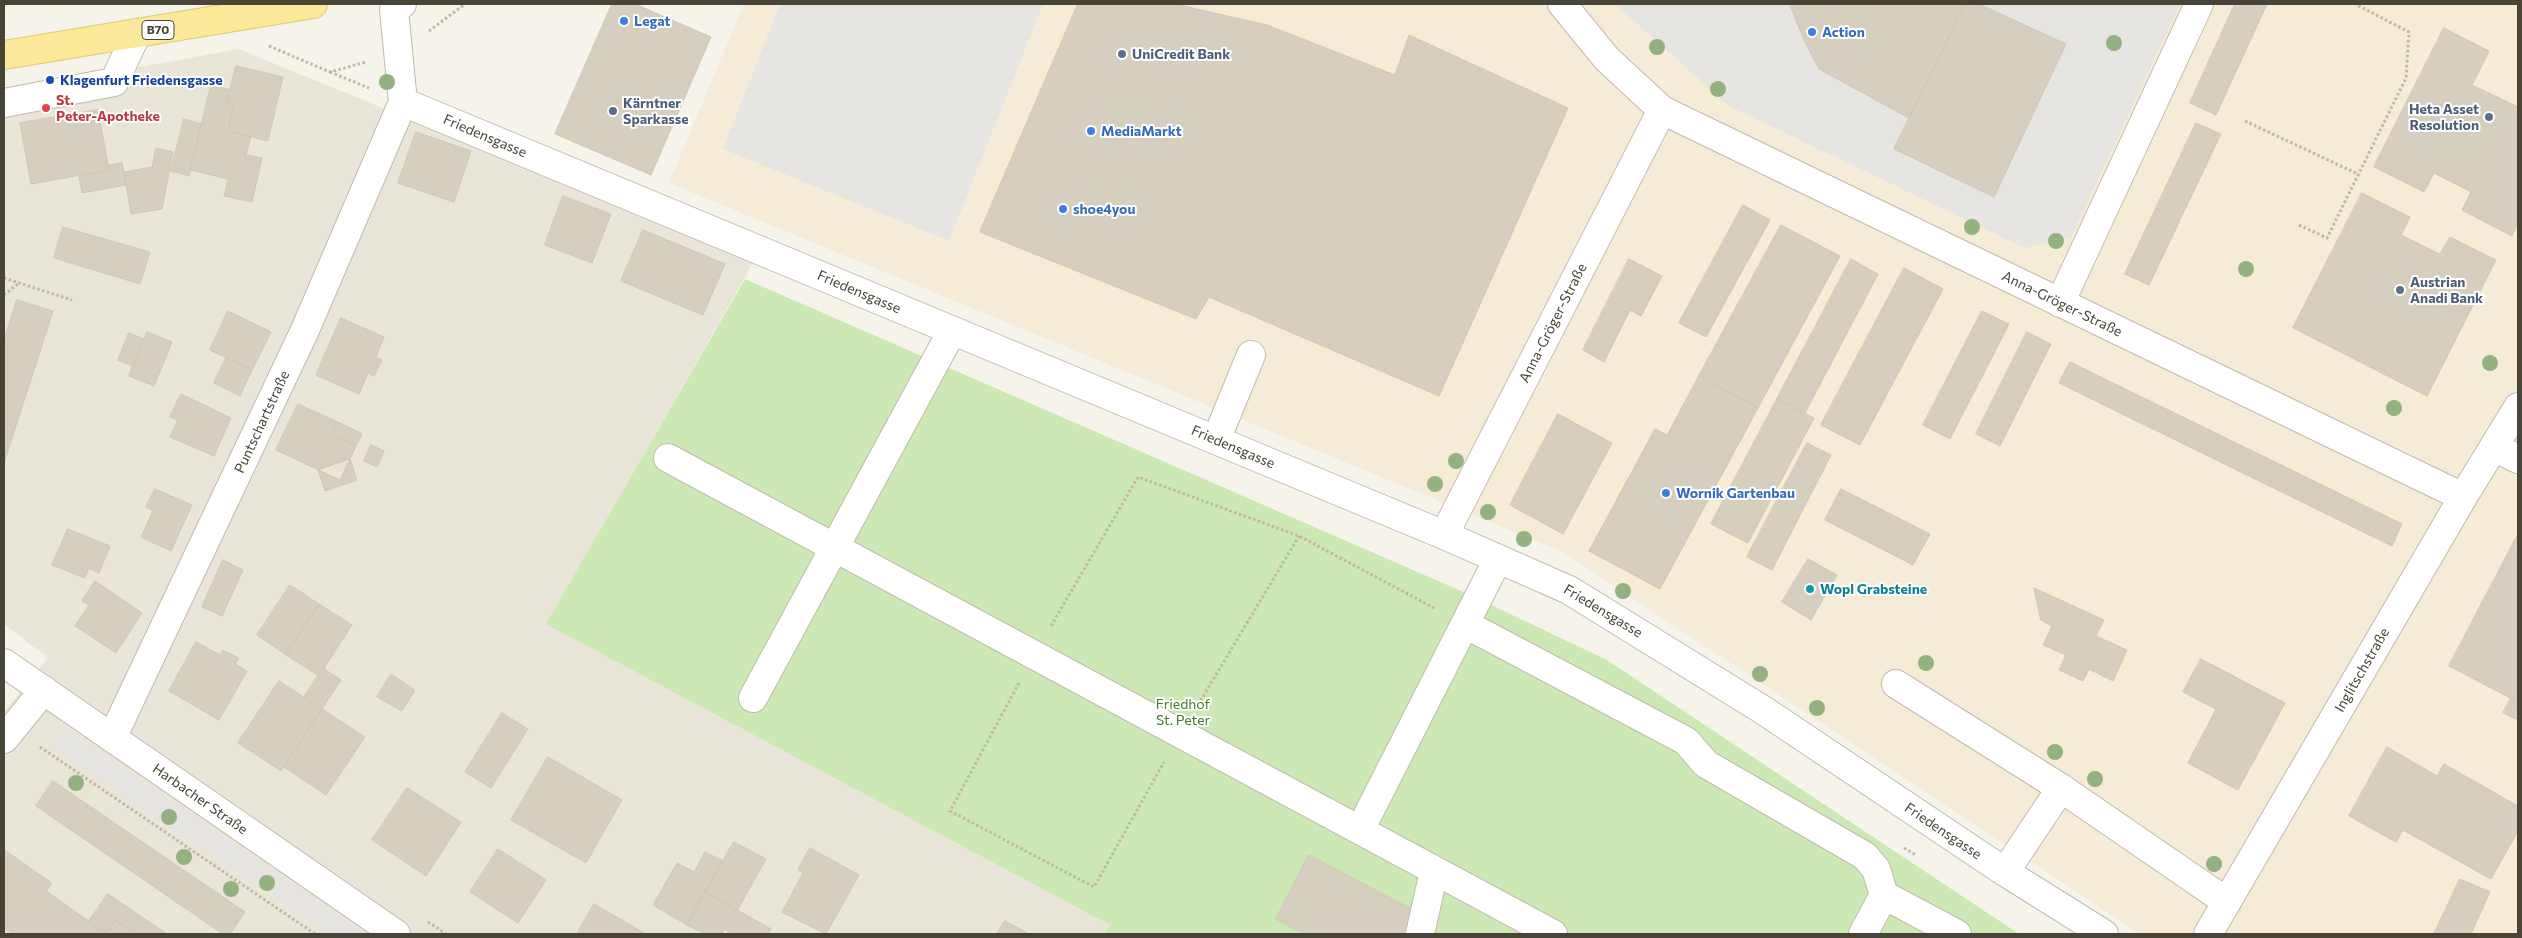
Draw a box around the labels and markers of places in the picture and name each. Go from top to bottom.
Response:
place label: Legat [634,13,670,29]
marker: Legat [618,15,630,27]
place label: Action [1822,24,1865,40]
marker: Action [1806,26,1818,38]
place label: UniCredit Bank [1132,46,1230,62]
marker: UniCredit Bank [1116,48,1128,60]
place label: Klagenfurt Friedensgasse [60,72,223,88]
marker: Klagenfurt Friedensgasse [44,74,56,86]
place label: St. Peter-Apotheke [56,92,160,124]
place label: Kärntner Sparkasse [623,95,689,128]
place label: Heta Asset Resolution [2409,101,2479,134]
marker: St. Peter-Apotheke [40,102,52,114]
marker: Kärntner Sparkasse [607,105,619,117]
marker: Heta Asset Resolution [2483,111,2495,123]
place label: MediaMarkt [1101,123,1182,139]
marker: MediaMarkt [1085,125,1097,137]
place label: shoe4you [1073,201,1135,217]
marker: shoe4you [1057,203,1069,215]
place label: Austrian Anadi Bank [2410,274,2483,306]
marker: Austrian Anadi Bank [2394,284,2406,296]
place label: Wornik Gartenbau [1676,485,1795,501]
marker: Wornik Gartenbau [1660,487,1672,499]
place label: Wopl Grabsteine [1820,581,1927,597]
marker: Wopl Grabsteine [1804,583,1816,595]

